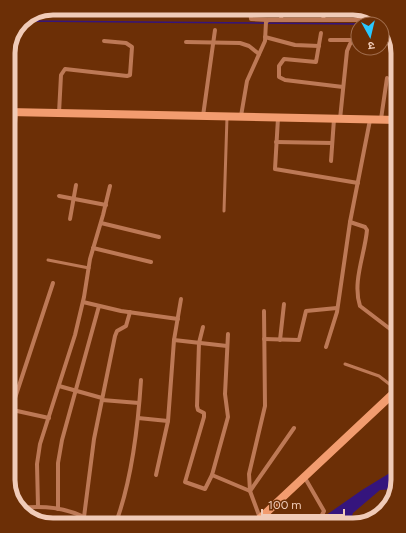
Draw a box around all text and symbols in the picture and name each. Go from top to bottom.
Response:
north arrow [350,16,390,56]
text: उ [367,39,375,52]
scale bar [262,491,344,517]
text: 100 m [268,498,302,512]

